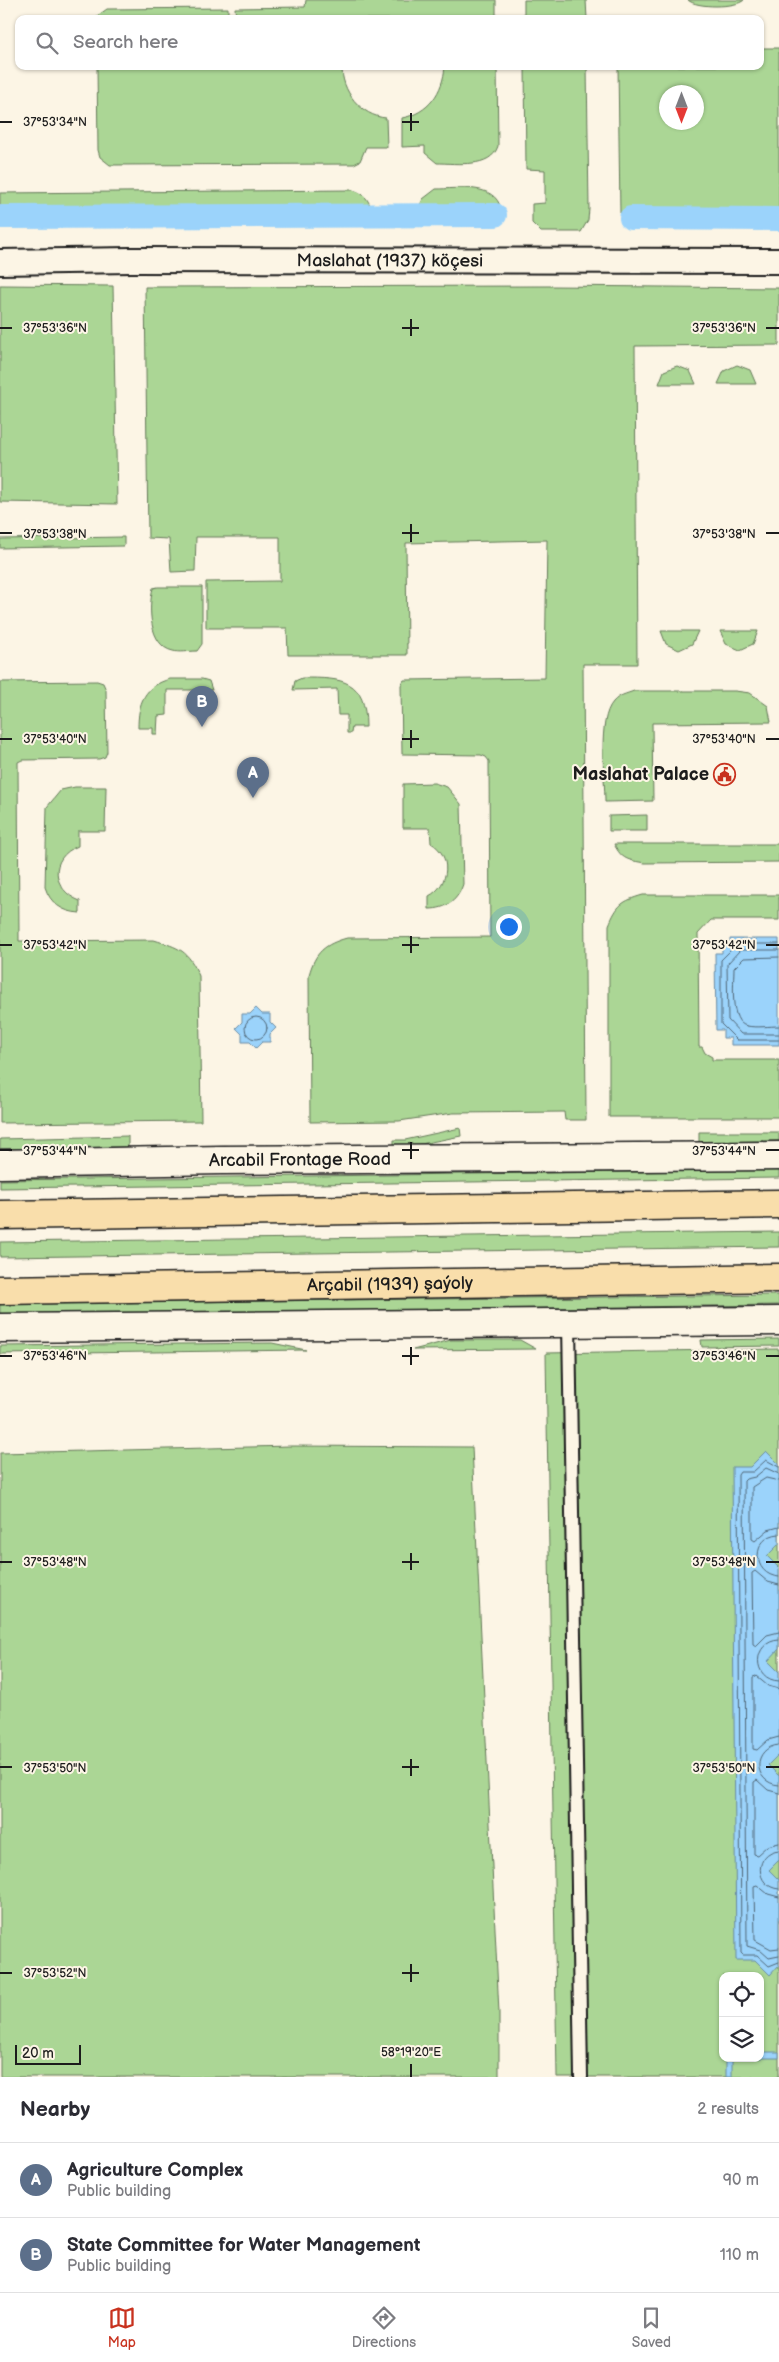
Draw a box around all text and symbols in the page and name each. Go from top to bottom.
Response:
search box [15,15,764,70]
icon: search [33,29,61,57]
text: Search here [73,31,178,54]
north arrow [659,85,704,130]
text: 37°53'34"N [23,115,87,130]
street label: Maslahat (1937) köçesi [297,250,483,271]
text: 37°53'36"N [23,321,87,336]
text: 37°53'36"N [692,321,756,336]
text: 37°53'38"N [23,527,87,542]
text: 37°53'38"N [692,527,756,542]
pin: B [186,686,218,727]
text: 37°53'40"N [23,732,87,747]
text: 37°53'40"N [692,732,756,747]
pin: A [237,757,269,798]
public building icon: Maslahat Palace [713,762,737,786]
place label: Maslahat Palace [573,764,709,785]
your location [496,914,522,940]
text: 37°53'42"N [23,938,87,953]
text: 37°53'42"N [692,938,756,953]
text: 37°53'44"N [23,1144,87,1159]
text: 37°53'44"N [692,1144,756,1159]
street label: Arcabil Frontage Road [209,1148,391,1171]
street label: Arçabil (1939) şaýoly [307,1272,474,1296]
text: 37°53'46"N [23,1349,87,1364]
text: 37°53'46"N [692,1349,756,1364]
text: 37°53'48"N [23,1555,87,1570]
text: 37°53'48"N [692,1555,756,1570]
text: 37°53'50"N [23,1761,87,1776]
text: 37°53'50"N [692,1761,756,1776]
text: 37°53'52"N [23,1966,87,1981]
map controls [719,1972,764,2062]
button: locate [719,1972,764,2017]
button: layers [719,2017,764,2062]
scale bar [15,2042,81,2065]
text: 20 m [22,2045,54,2062]
text: 58°19'20"E [381,2045,441,2060]
text: Nearby [20,2097,90,2122]
text: 2 results [697,2100,759,2119]
text: Agriculture Complex [67,2159,243,2182]
text: A [31,2171,41,2190]
text: 90 m [723,2171,759,2190]
text: Public building [67,2182,171,2201]
text: State Committee for Water Management [67,2234,420,2257]
text: B [30,2246,42,2265]
text: 110 m [720,2246,759,2265]
text: Public building [67,2257,171,2276]
tab: Map [108,2304,136,2351]
tab: Directions [352,2304,416,2351]
tab: Saved [632,2304,671,2351]

